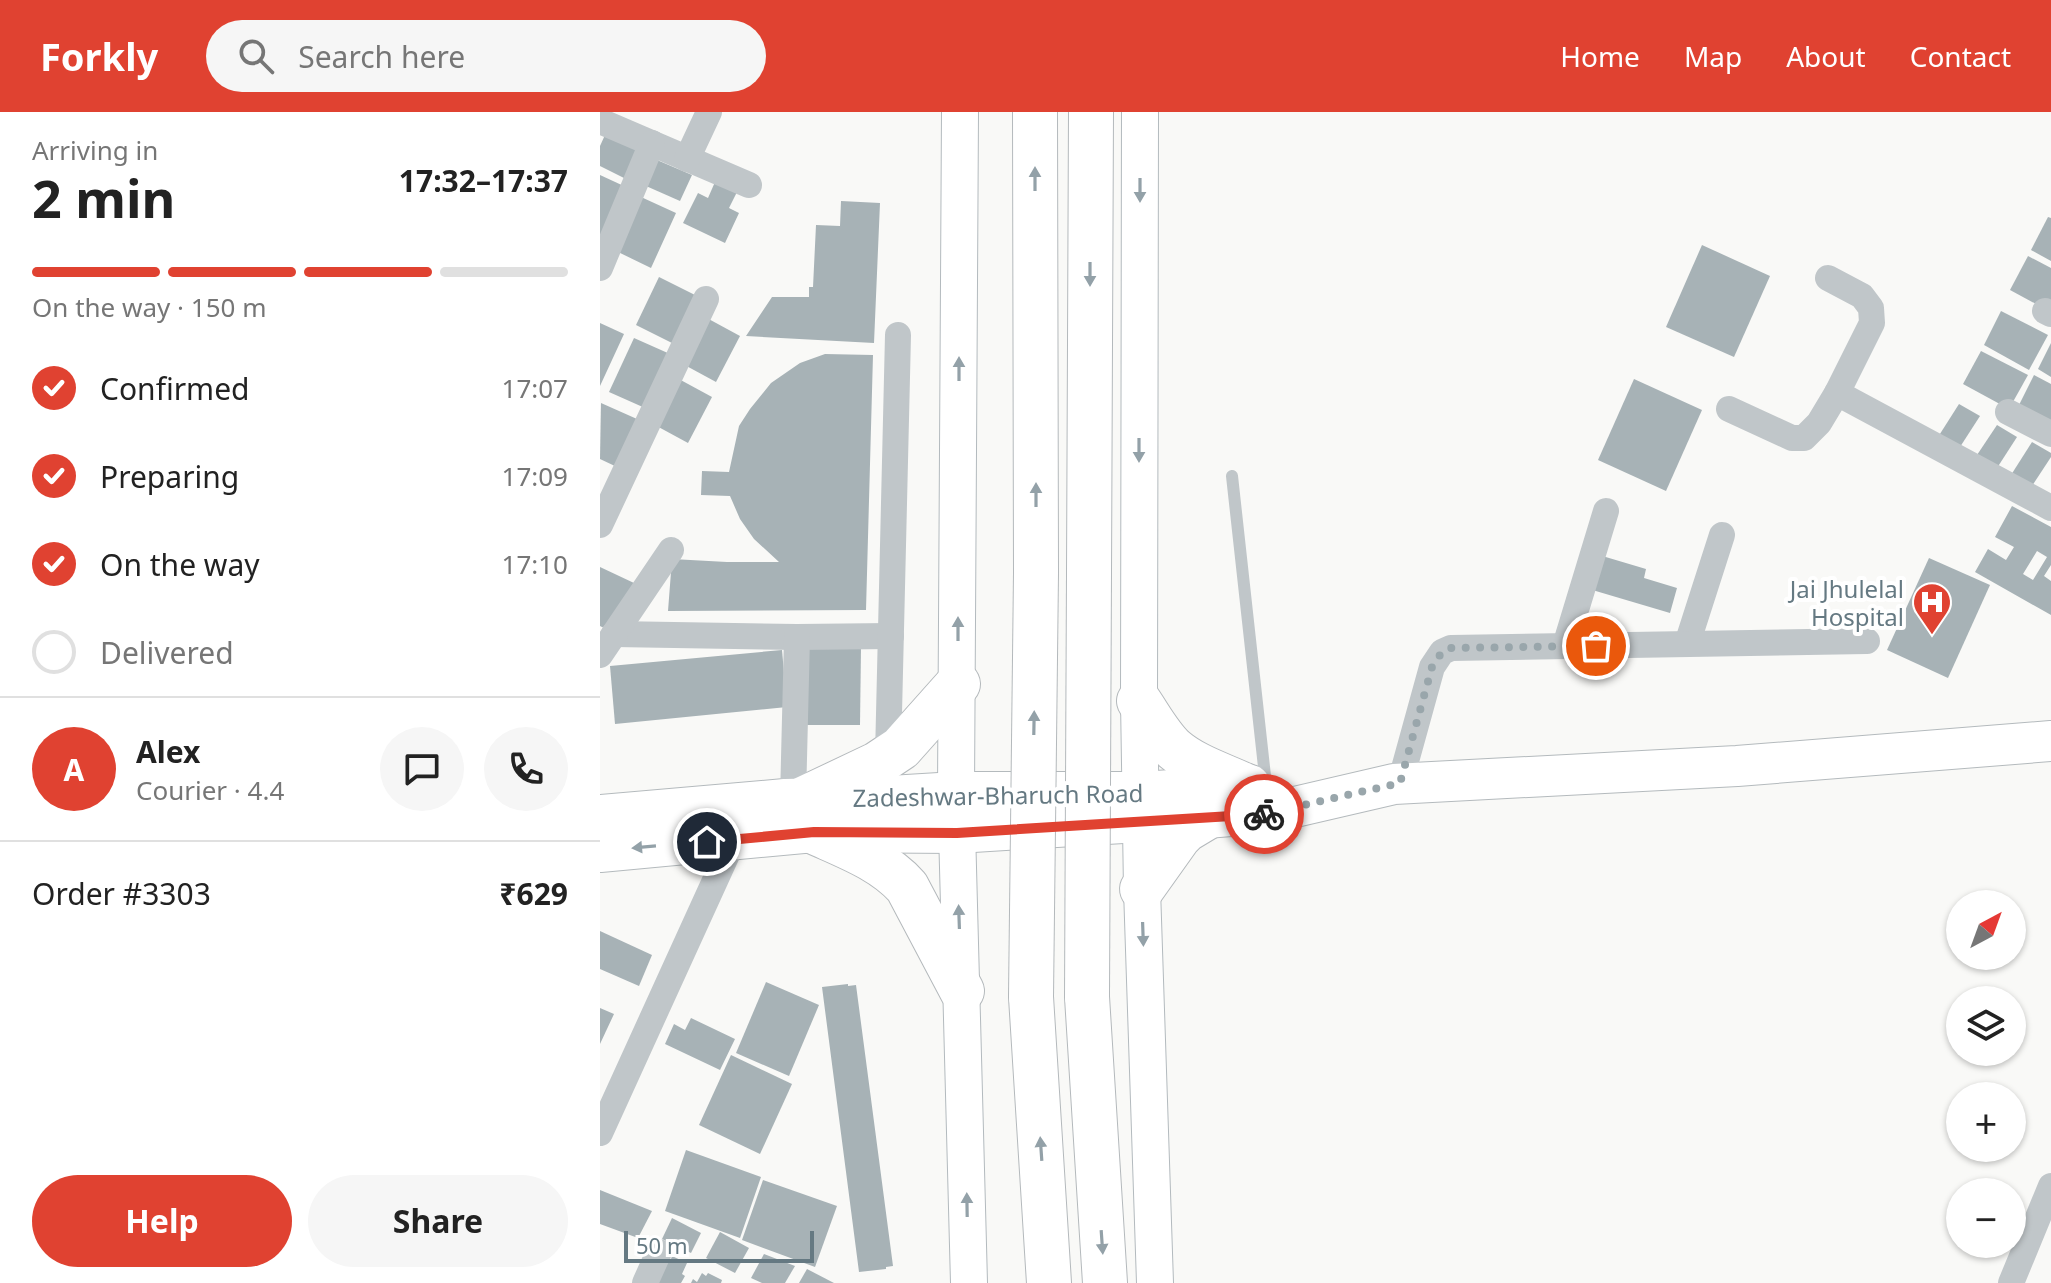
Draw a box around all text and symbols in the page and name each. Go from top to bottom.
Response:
search box [206,20,766,92]
text: Forkly [40,30,158,82]
icon: search [234,34,278,78]
text: Search here [298,36,465,77]
text: Home [1560,37,1640,75]
text: Map [1684,37,1742,75]
text: About [1786,37,1866,75]
text: Contact [1910,37,2011,75]
text: Arriving in [32,132,158,168]
text: 17:32–17:37 [399,160,568,201]
text: 2 min [32,162,175,233]
one-way arrow [1029,166,1041,191]
one-way arrow [1134,178,1146,203]
one-way arrow [1084,262,1096,287]
text: On the way · 150 m [32,289,266,325]
one-way arrow [953,356,965,381]
icon: check [32,366,76,410]
text: Confirmed [100,368,250,409]
text: 17:07 [502,370,568,406]
one-way arrow [1133,438,1145,463]
icon: check [32,454,76,498]
text: Preparing [100,456,239,497]
text: 17:09 [502,458,568,494]
one-way arrow [1030,482,1042,507]
icon: check [32,542,76,586]
text: On the way [100,544,260,585]
text: 17:10 [502,546,568,582]
place label: Jai Jhulelal Hospital [1788,572,1904,633]
hospital icon: Jai Jhulelal Hospital [1911,581,1953,636]
pin [1562,612,1630,680]
one-way arrow [952,616,964,641]
icon: bag [1574,624,1618,668]
text: Delivered [100,632,234,673]
one-way arrow [1028,710,1041,735]
button: chat [380,727,464,811]
button: phone [484,727,568,811]
text: Alex [136,731,200,772]
text: A [64,749,84,790]
text: Courier · 4.4 [136,772,284,808]
courier [1224,774,1304,854]
street label: Zadeshwar-Bharuch Road [852,776,1144,814]
icon: bike [1242,792,1286,836]
pin [673,808,741,876]
icon: home [685,820,729,864]
one-way arrow [631,841,656,854]
text: Order #3303 [32,873,211,914]
text: ₹629 [499,873,568,914]
north arrow [1946,890,2026,970]
map controls [1946,890,2026,1258]
one-way arrow [953,904,966,929]
one-way arrow [1137,922,1149,947]
button: layers [1946,986,2026,1066]
button: + [1946,1082,2026,1162]
one-way arrow [1034,1136,1047,1161]
button: Help [32,1175,292,1267]
button: Share [308,1175,568,1267]
button: − [1946,1178,2026,1258]
one-way arrow [961,1192,973,1217]
scale bar [624,1227,814,1263]
text: 50 m [636,1230,687,1260]
one-way arrow [1096,1230,1109,1255]

